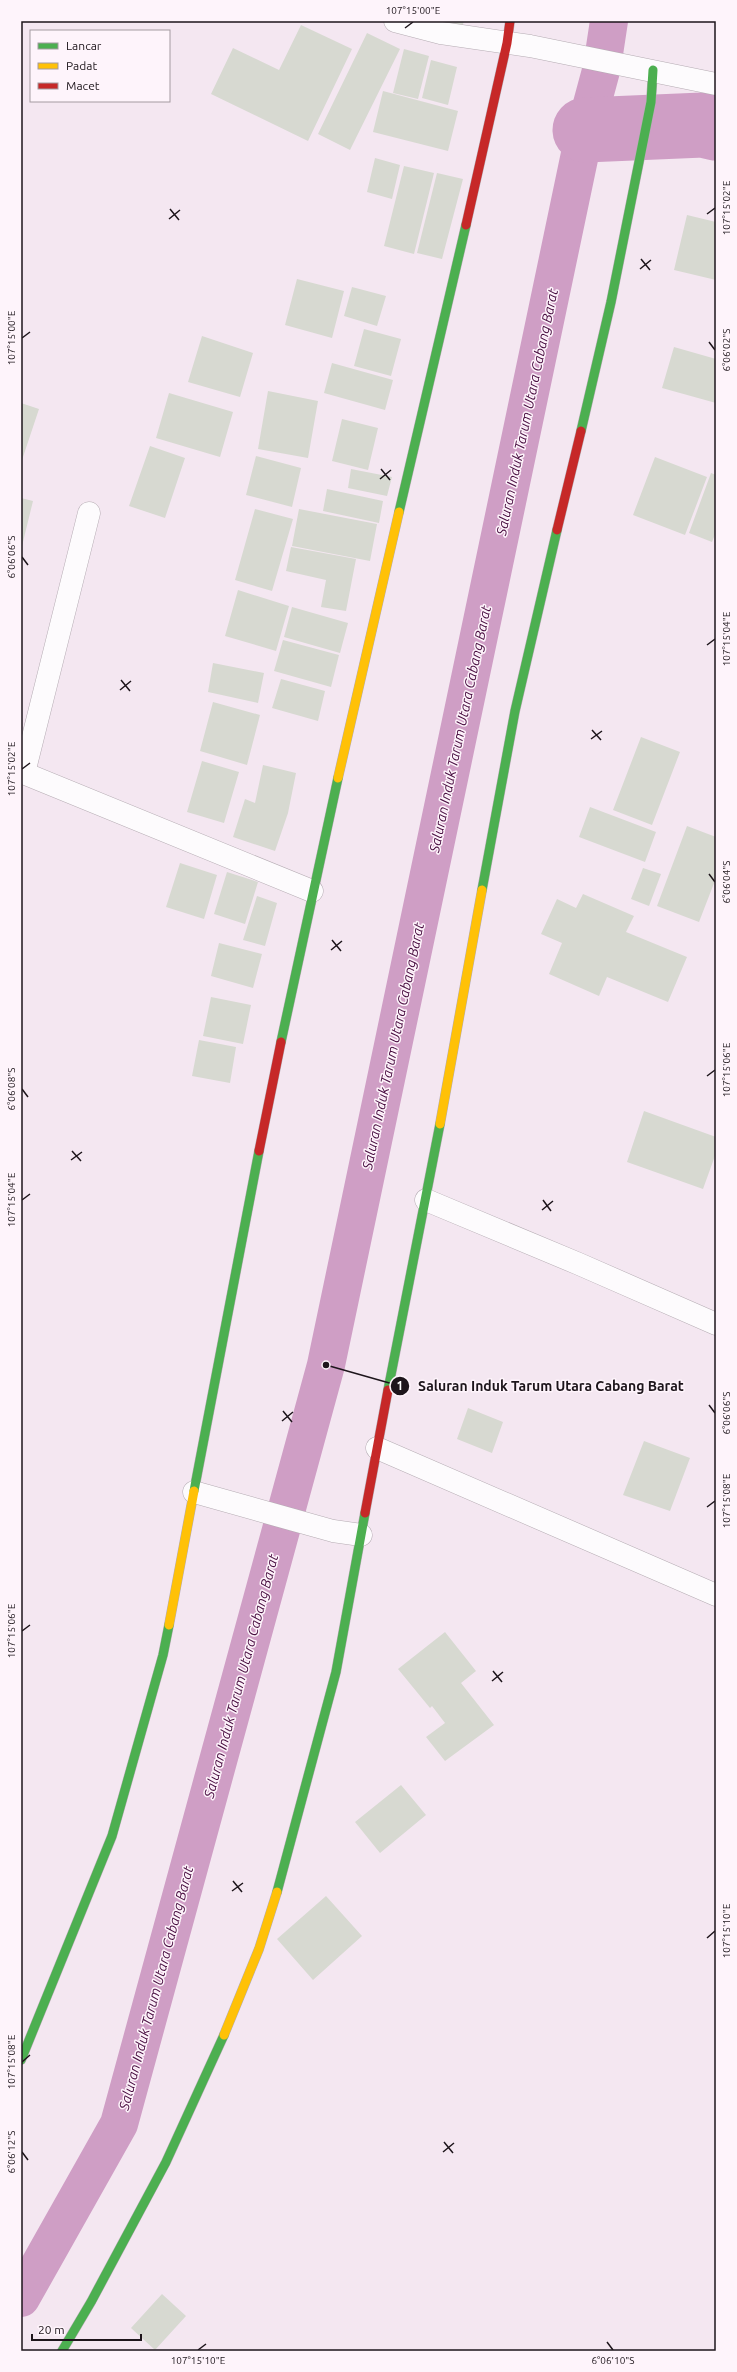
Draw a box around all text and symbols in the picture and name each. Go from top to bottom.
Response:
text: 107°15'00"E [386,5,441,16]
legend [30,30,170,102]
text: Lancar [66,39,102,52]
text: Padat [66,59,97,72]
text: Macet [66,79,100,92]
text: 107°15'02"E [721,180,732,235]
water label: Saluran Induk Tarum Utara Cabang Barat [493,287,561,538]
text: 107°15'00"E [6,310,17,365]
text: 6°06'02"S [721,328,732,372]
text: 6°06'06"S [6,535,17,579]
water label: Saluran Induk Tarum Utara Cabang Barat [426,604,494,855]
text: 107°15'04"E [721,611,732,666]
text: 107°15'02"E [6,741,17,796]
text: 6°06'04"S [721,860,732,904]
water label: Saluran Induk Tarum Utara Cabang Barat [359,921,427,1172]
text: 107°15'06"E [721,1042,732,1097]
text: 6°06'08"S [6,1067,17,1111]
text: 107°15'04"E [6,1172,17,1227]
callout: Saluran Induk Tarum Utara Cabang Barat [390,1373,692,1399]
text: Saluran Induk Tarum Utara Cabang Barat [418,1378,684,1394]
text: 1 [397,1379,403,1392]
text: 6°06'06"S [721,1391,732,1435]
text: 107°15'08"E [721,1473,732,1528]
water label: Saluran Induk Tarum Utara Cabang Barat [200,1552,281,1801]
text: 107°15'06"E [6,1603,17,1658]
water label: Saluran Induk Tarum Utara Cabang Barat [115,1864,196,2113]
text: 107°15'10"E [721,1903,732,1958]
text: 107°15'08"E [6,2034,17,2089]
text: 6°06'12"S [6,2130,17,2174]
scale bar [32,2316,141,2342]
text: 20 m [38,2323,65,2336]
text: 107°15'10"E [171,2355,226,2366]
text: 6°06'10"S [591,2355,635,2366]

